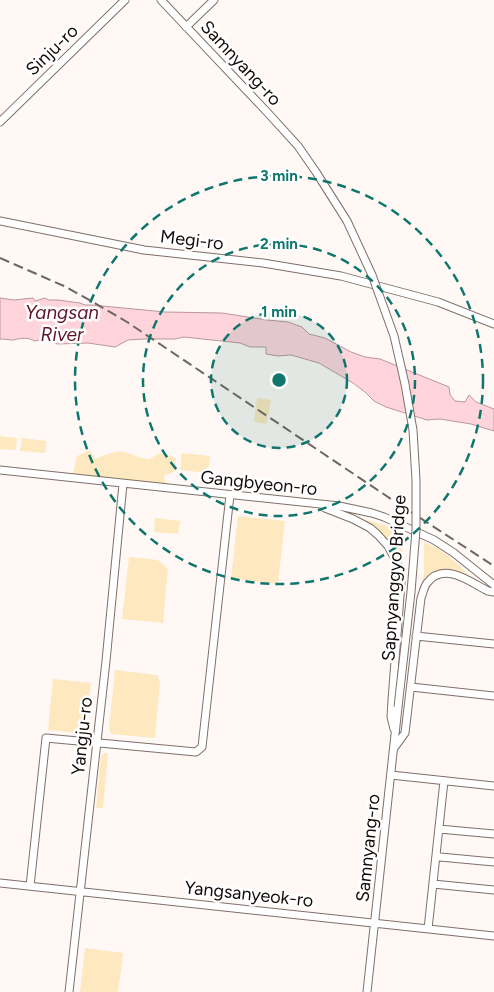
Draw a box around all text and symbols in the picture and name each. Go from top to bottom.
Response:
street label: Samnyang-ro [196,16,286,110]
street label: Sinju-ro [21,20,83,80]
text: 3 min [260,167,298,185]
street label: Megi-ro [159,225,225,255]
text: 2 min [260,235,298,253]
water label: Yangsan River [25,301,99,346]
text: 1 min [261,303,297,321]
centre of rings [270,371,288,389]
street label: Gangbyeon-ro [199,466,319,500]
street label: Sapnyanggyo Bridge [377,494,411,662]
street label: Yangju-ro [67,696,97,776]
street label: Samnyang-ro [351,793,385,903]
street label: Yangsanyeok-ro [184,876,314,912]

